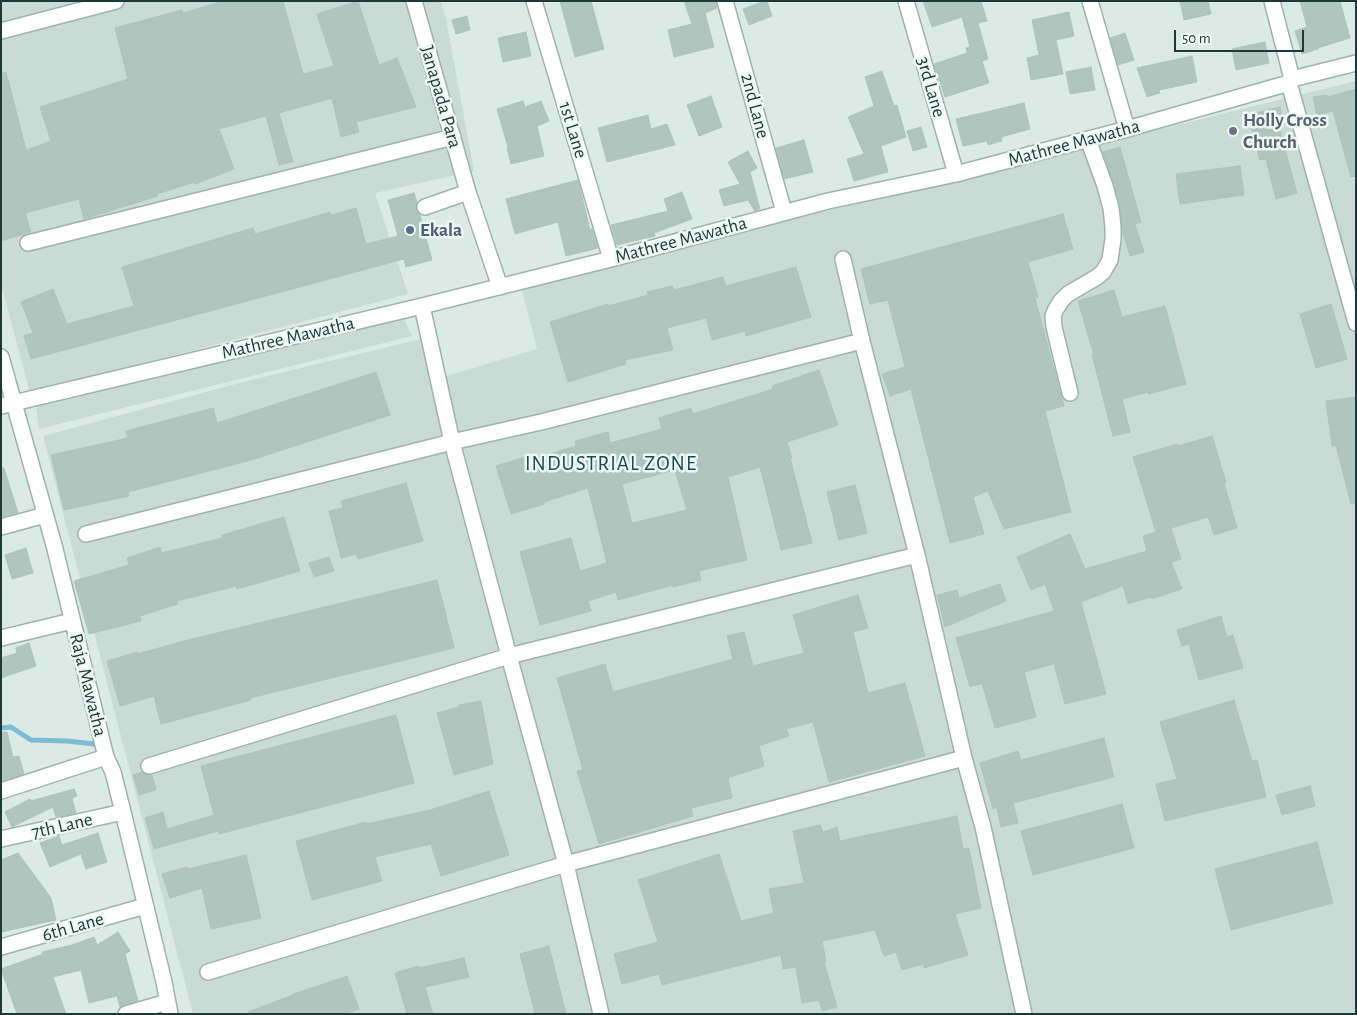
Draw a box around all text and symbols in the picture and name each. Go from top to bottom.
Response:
scale bar [1177,20,1307,52]
text: 50 m [1182,31,1211,46]
street label: Janapada Para [415,43,467,151]
street label: 3rd Lane [911,54,951,120]
street label: 2nd Lane [735,71,775,141]
street label: 1st Lane [554,99,592,161]
place label: Holly Cross Church [1243,109,1327,153]
street label: Mathree Mawatha [1006,114,1142,172]
marker: Holly Cross Church [1227,125,1239,137]
street label: Mathree Mawatha [613,211,749,269]
place label: Ekala [420,219,462,241]
marker: Ekala [404,224,416,236]
street label: Mathree Mawatha [219,312,357,364]
district label: INDUSTRIAL ZONE [523,451,699,477]
street label: Raja Mawatha [64,631,112,739]
street label: 7th Lane [29,808,95,844]
street label: 6th Lane [40,907,106,947]

